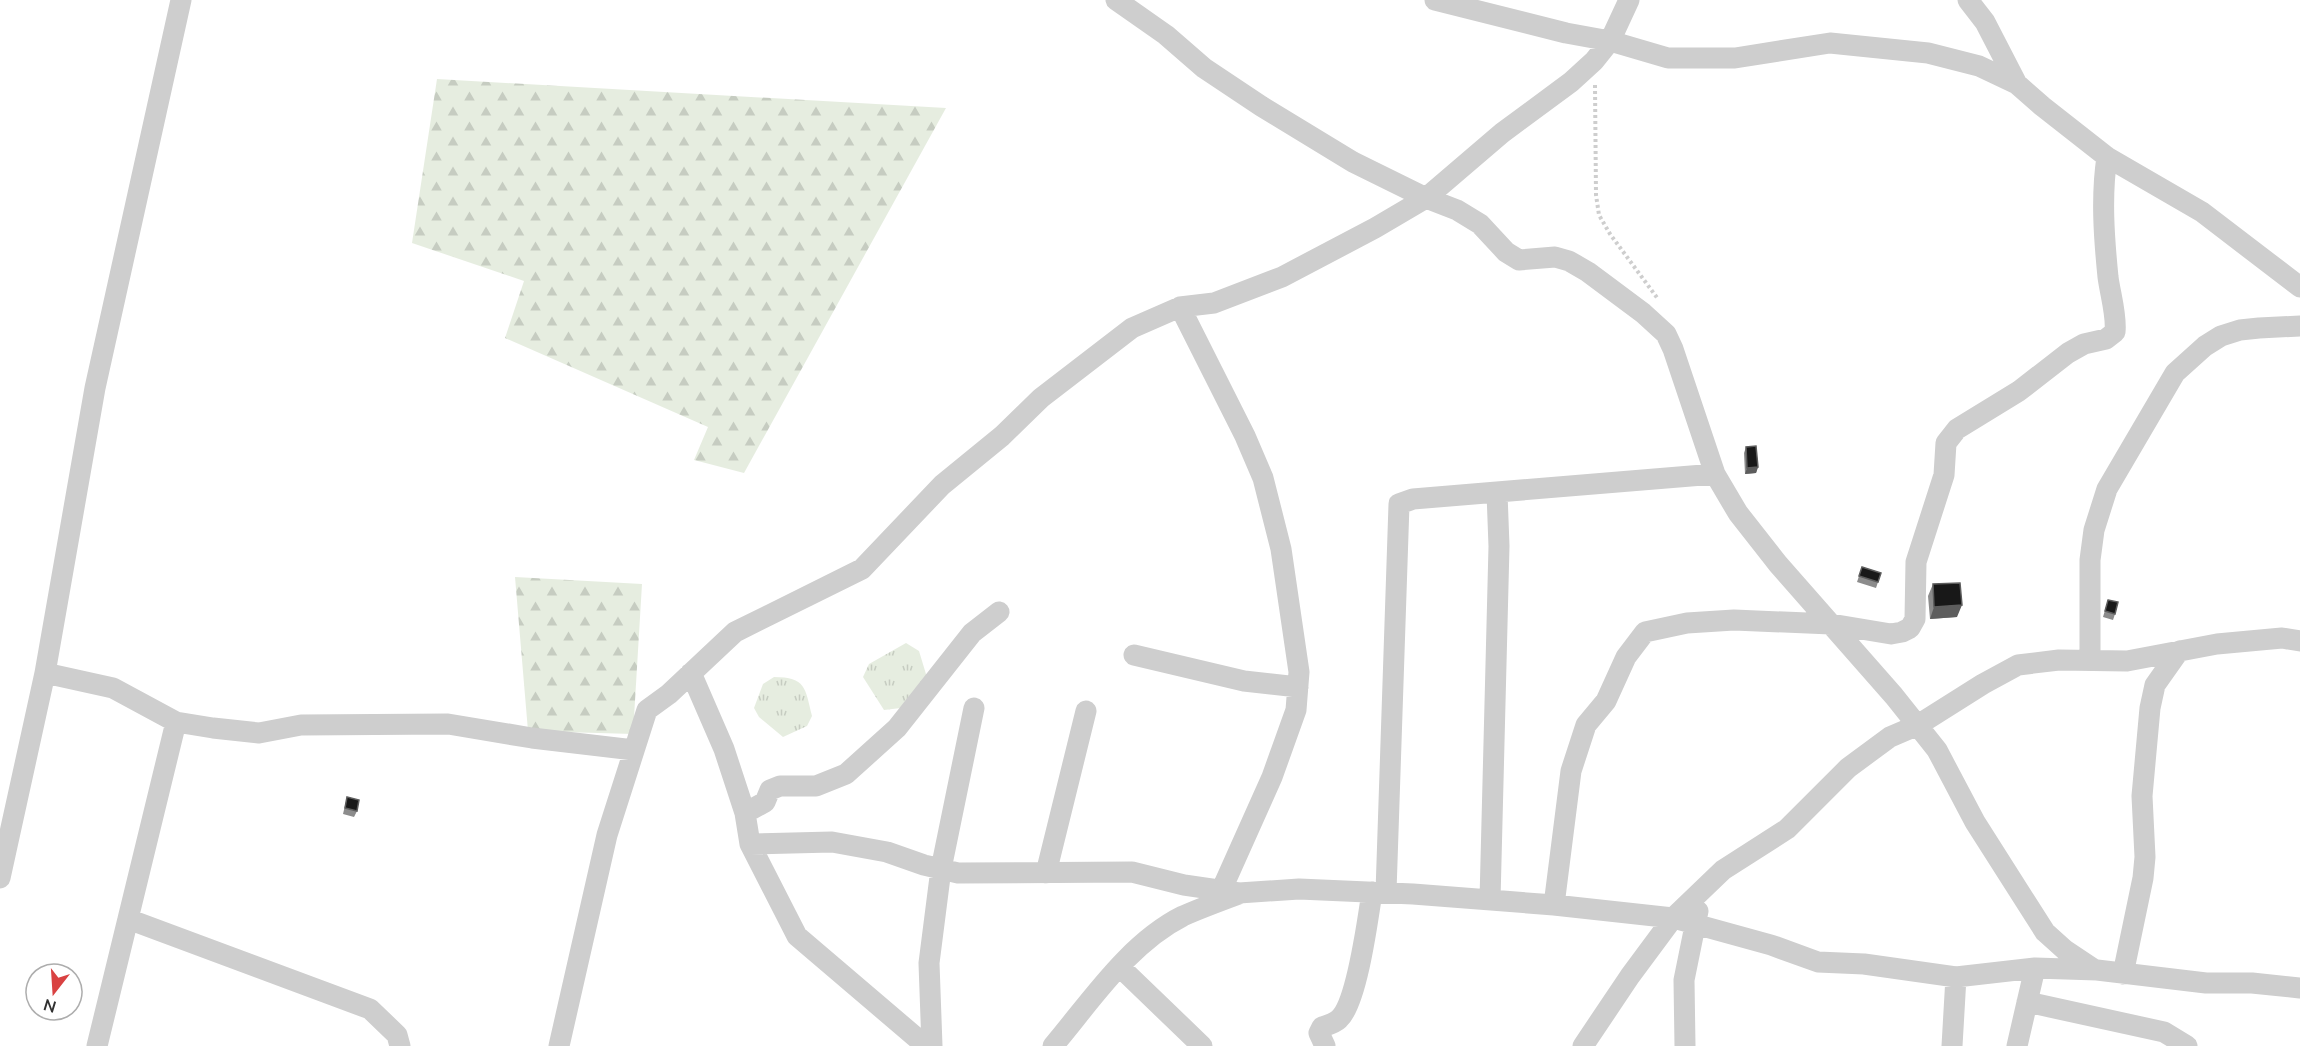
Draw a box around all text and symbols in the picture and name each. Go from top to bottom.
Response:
north arrow [24,962,84,1022]
text: N [41,995,58,1018]

